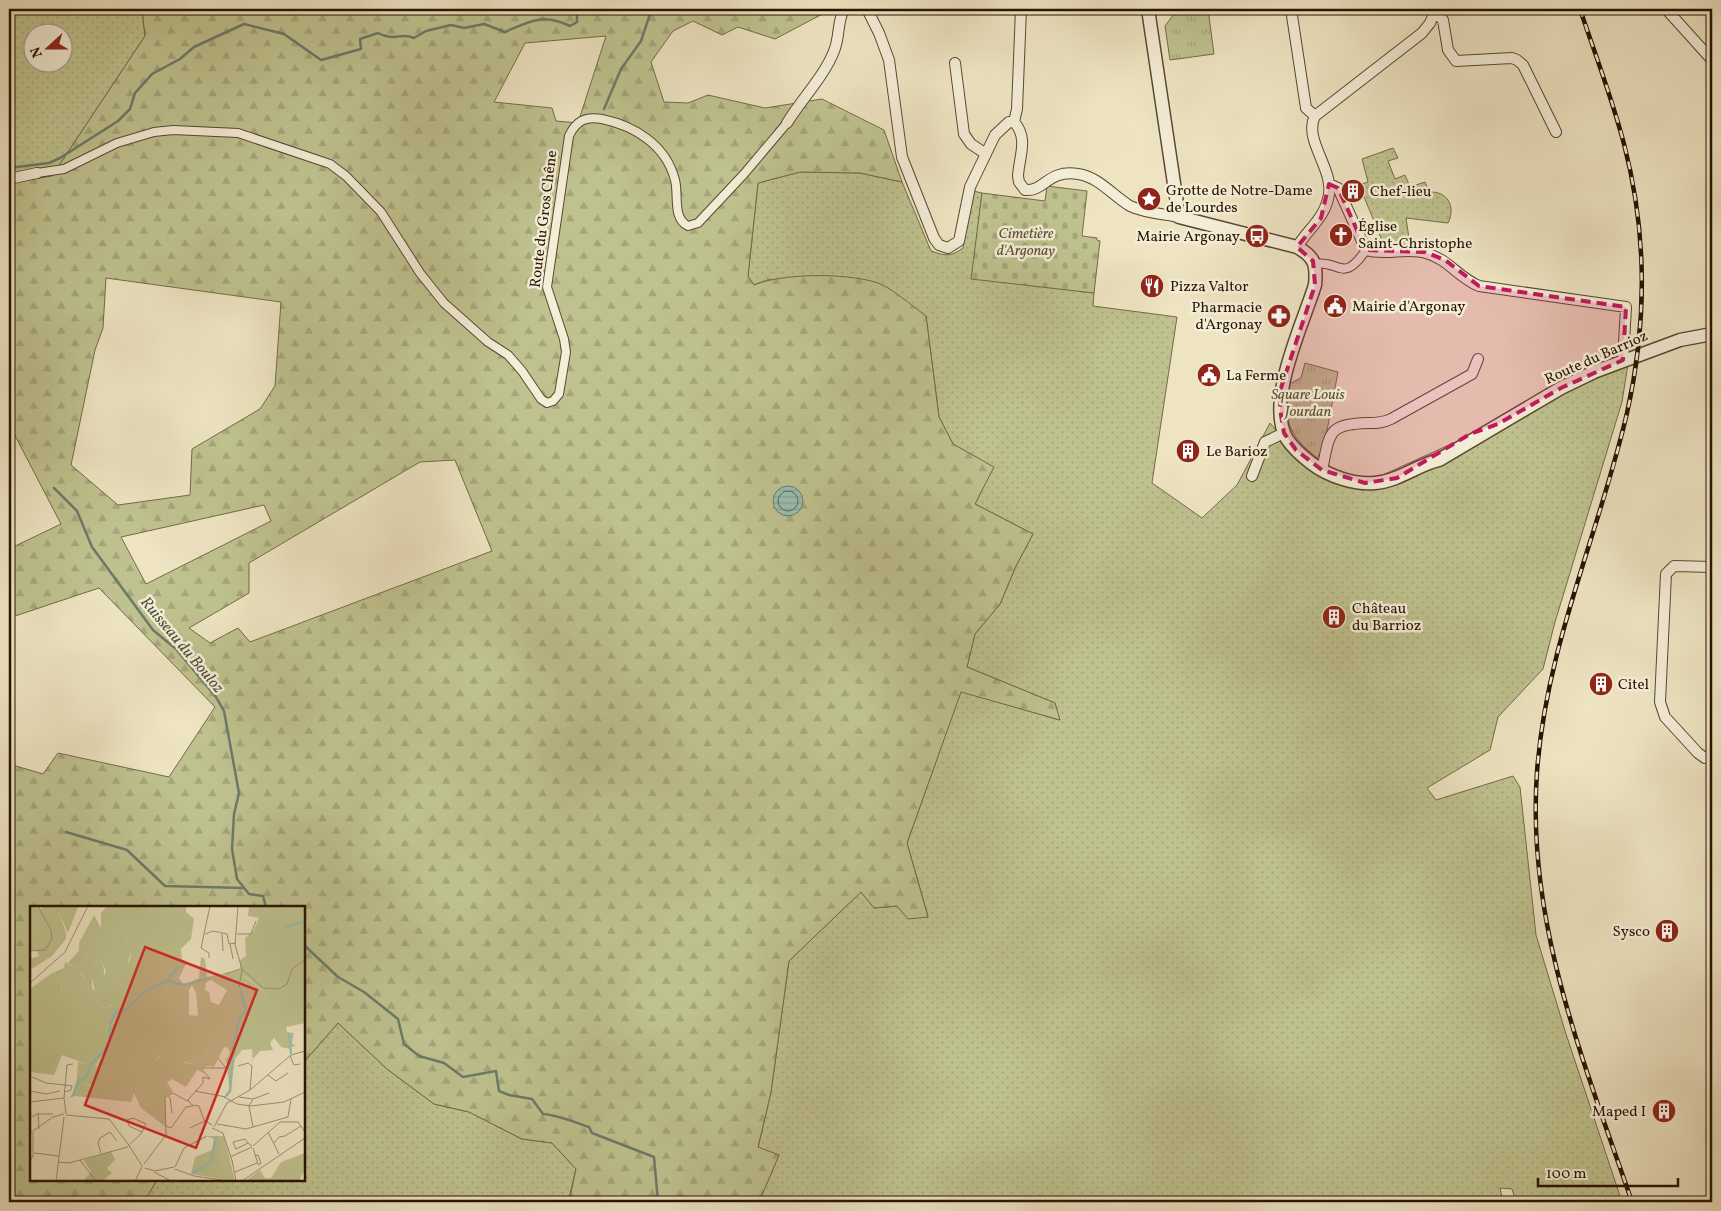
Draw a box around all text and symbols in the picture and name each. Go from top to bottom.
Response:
north arrow [22,22,72,72]
text: N [27,44,48,60]
street label: Route du Gros Chêne [526,149,563,289]
building icon: Chef-lieu [1340,178,1366,204]
place label: Grotte de Notre-Dame de Lourdes [1166,181,1313,219]
place label: Chef-lieu [1370,182,1431,203]
place icon: Grotte de Notre-Dame de Lourdes [1136,186,1162,212]
place label: Église Saint-Christophe [1358,217,1472,255]
church icon: Église Saint-Christophe [1328,222,1354,248]
bus stop icon: Mairie Argonay [1244,223,1270,249]
park label: Cimetière d'Argonay [997,224,1055,262]
place label: Mairie Argonay [1137,227,1240,248]
restaurant icon: Pizza Valtor [1139,273,1165,299]
place label: Pizza Valtor [1170,277,1249,298]
public building icon: Mairie d'Argonay [1322,293,1348,319]
place label: Mairie d'Argonay [1352,297,1465,318]
place label: Pharmacie d'Argonay [1192,298,1262,336]
pharmacy icon: Pharmacie d'Argonay [1266,303,1292,329]
street label: Route du Barrioz [1542,326,1652,391]
public building icon: La Ferme [1196,362,1222,388]
place label: La Ferme [1226,366,1286,387]
park label: Square Louis Jourdan [1271,385,1345,423]
building icon: Le Barioz [1175,438,1201,464]
place label: Le Barioz [1206,442,1268,463]
water label: Ruisseau du Bouloz [135,592,229,699]
place label: Château du Barrioz [1352,599,1421,637]
building icon: Château du Barrioz [1321,604,1347,630]
building icon: Citel [1588,671,1614,697]
place label: Citel [1618,675,1649,696]
inset map [30,906,305,1181]
building icon: Sysco [1654,918,1680,944]
place label: Sysco [1612,922,1650,943]
building icon: Maped I [1651,1098,1677,1124]
place label: Maped I [1592,1102,1646,1123]
scale bar [1538,1156,1678,1188]
text: 100 m [1546,1164,1586,1185]

